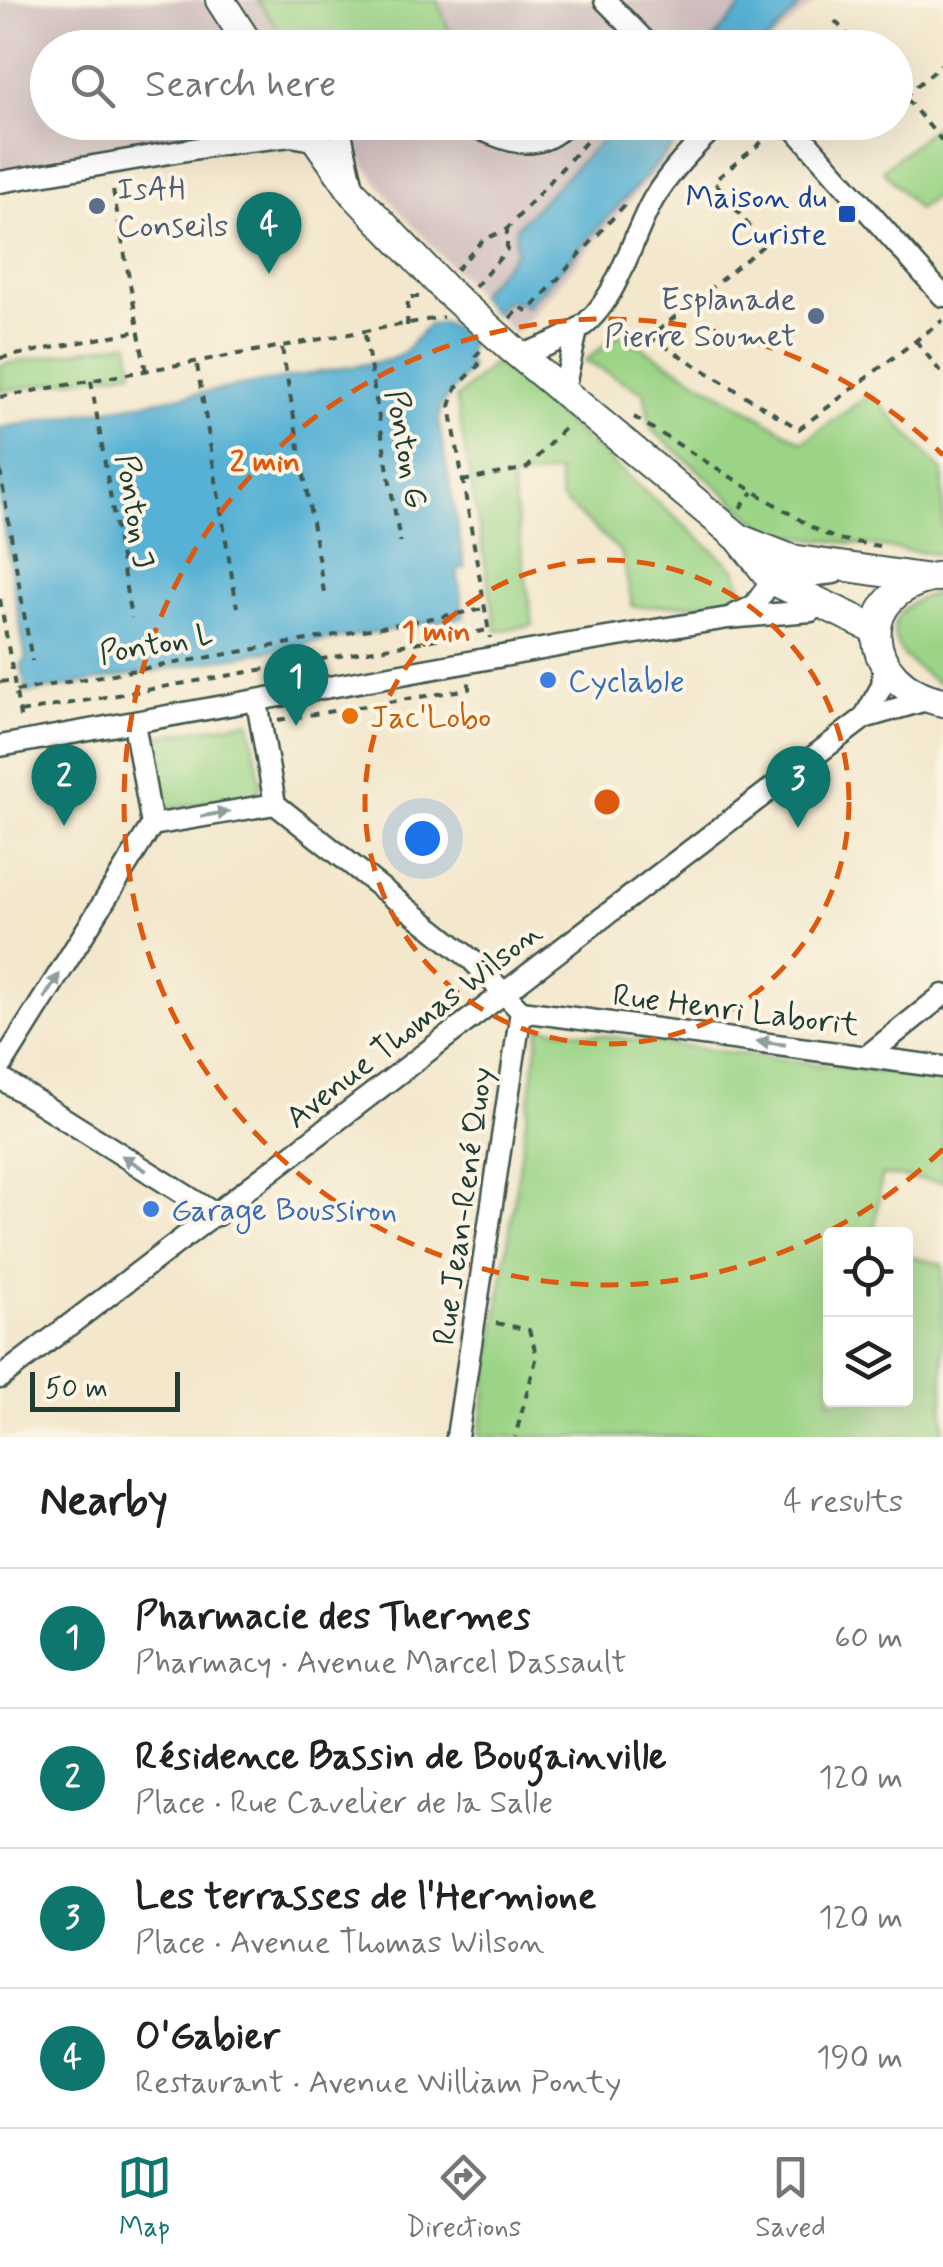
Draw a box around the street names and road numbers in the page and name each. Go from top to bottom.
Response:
street label: Ponton G [374,387,436,512]
street label: Ponton J [104,451,164,571]
street label: Ponton L [96,614,217,676]
street label: Avenue Thomas Wilson [277,912,551,1139]
street label: Rue Henri Laborit [610,975,862,1047]
street label: Rue Jean-René Quoy [424,1065,504,1348]

